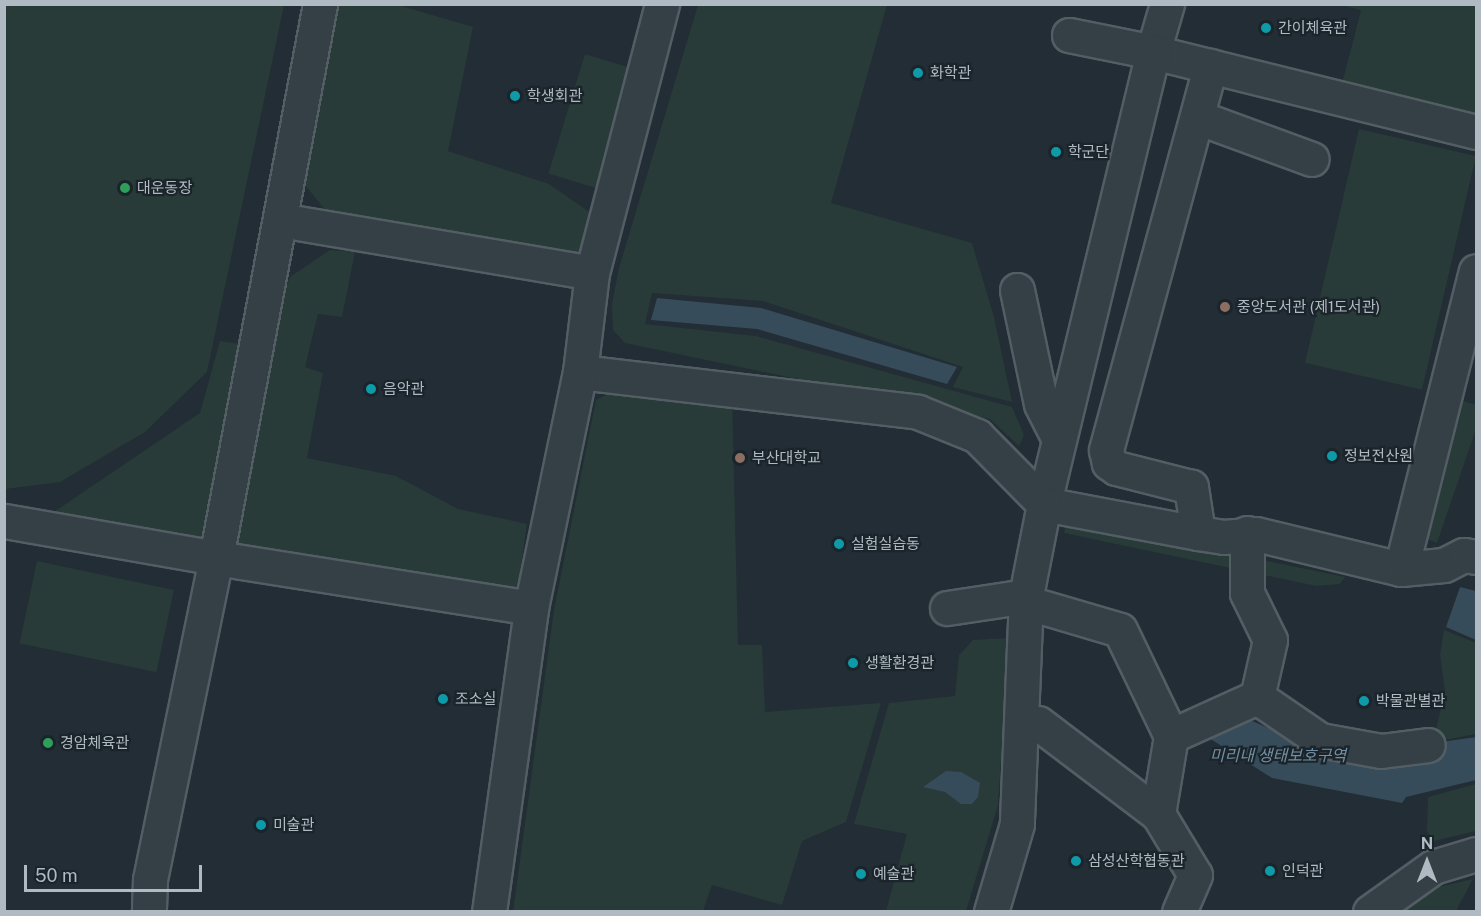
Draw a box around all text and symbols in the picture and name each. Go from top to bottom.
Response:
place label: 간이체육관 [1278,19,1347,37]
marker: 간이체육관 [1259,21,1273,35]
place label: 화학관 [930,64,971,82]
marker: 화학관 [911,66,925,80]
place label: 학생회관 [527,87,582,105]
marker: 학생회관 [508,89,522,103]
place label: 학군단 [1068,143,1109,161]
marker: 학군단 [1049,145,1063,159]
place label: 대운동장 [137,179,192,197]
marker: 대운동장 [118,181,132,195]
place label: 중앙도서관 (제1도서관) [1237,298,1380,316]
marker: 중앙도서관 (제1도서관) [1218,300,1232,314]
place label: 음악관 [383,380,424,398]
marker: 음악관 [364,382,378,396]
place label: 정보전산원 [1344,447,1413,465]
place label: 부산대학교 [752,449,821,467]
marker: 정보전산원 [1325,449,1339,463]
marker: 부산대학교 [733,451,747,465]
place label: 실험실습동 [851,535,920,553]
marker: 실험실습동 [832,537,846,551]
place label: 생활환경관 [865,654,934,672]
marker: 생활환경관 [846,656,860,670]
place label: 조소실 [455,690,496,708]
marker: 조소실 [436,692,450,706]
place label: 박물관별관 [1376,692,1445,710]
marker: 박물관별관 [1357,694,1371,708]
place label: 경암체육관 [60,734,129,752]
marker: 경암체육관 [41,736,55,750]
water label: 미리내 생태보호구역 [1210,746,1346,766]
place label: 미술관 [273,816,314,834]
marker: 미술관 [254,818,268,832]
north arrow [1397,832,1457,892]
text: N [1421,834,1433,853]
place label: 삼성산학협동관 [1088,852,1185,870]
scale bar [27,853,206,891]
marker: 삼성산학협동관 [1069,854,1083,868]
place label: 인덕관 [1282,862,1323,880]
marker: 인덕관 [1263,864,1277,878]
text: 50 m [35,865,78,886]
place label: 예술관 [873,865,914,883]
marker: 예술관 [854,867,868,881]

